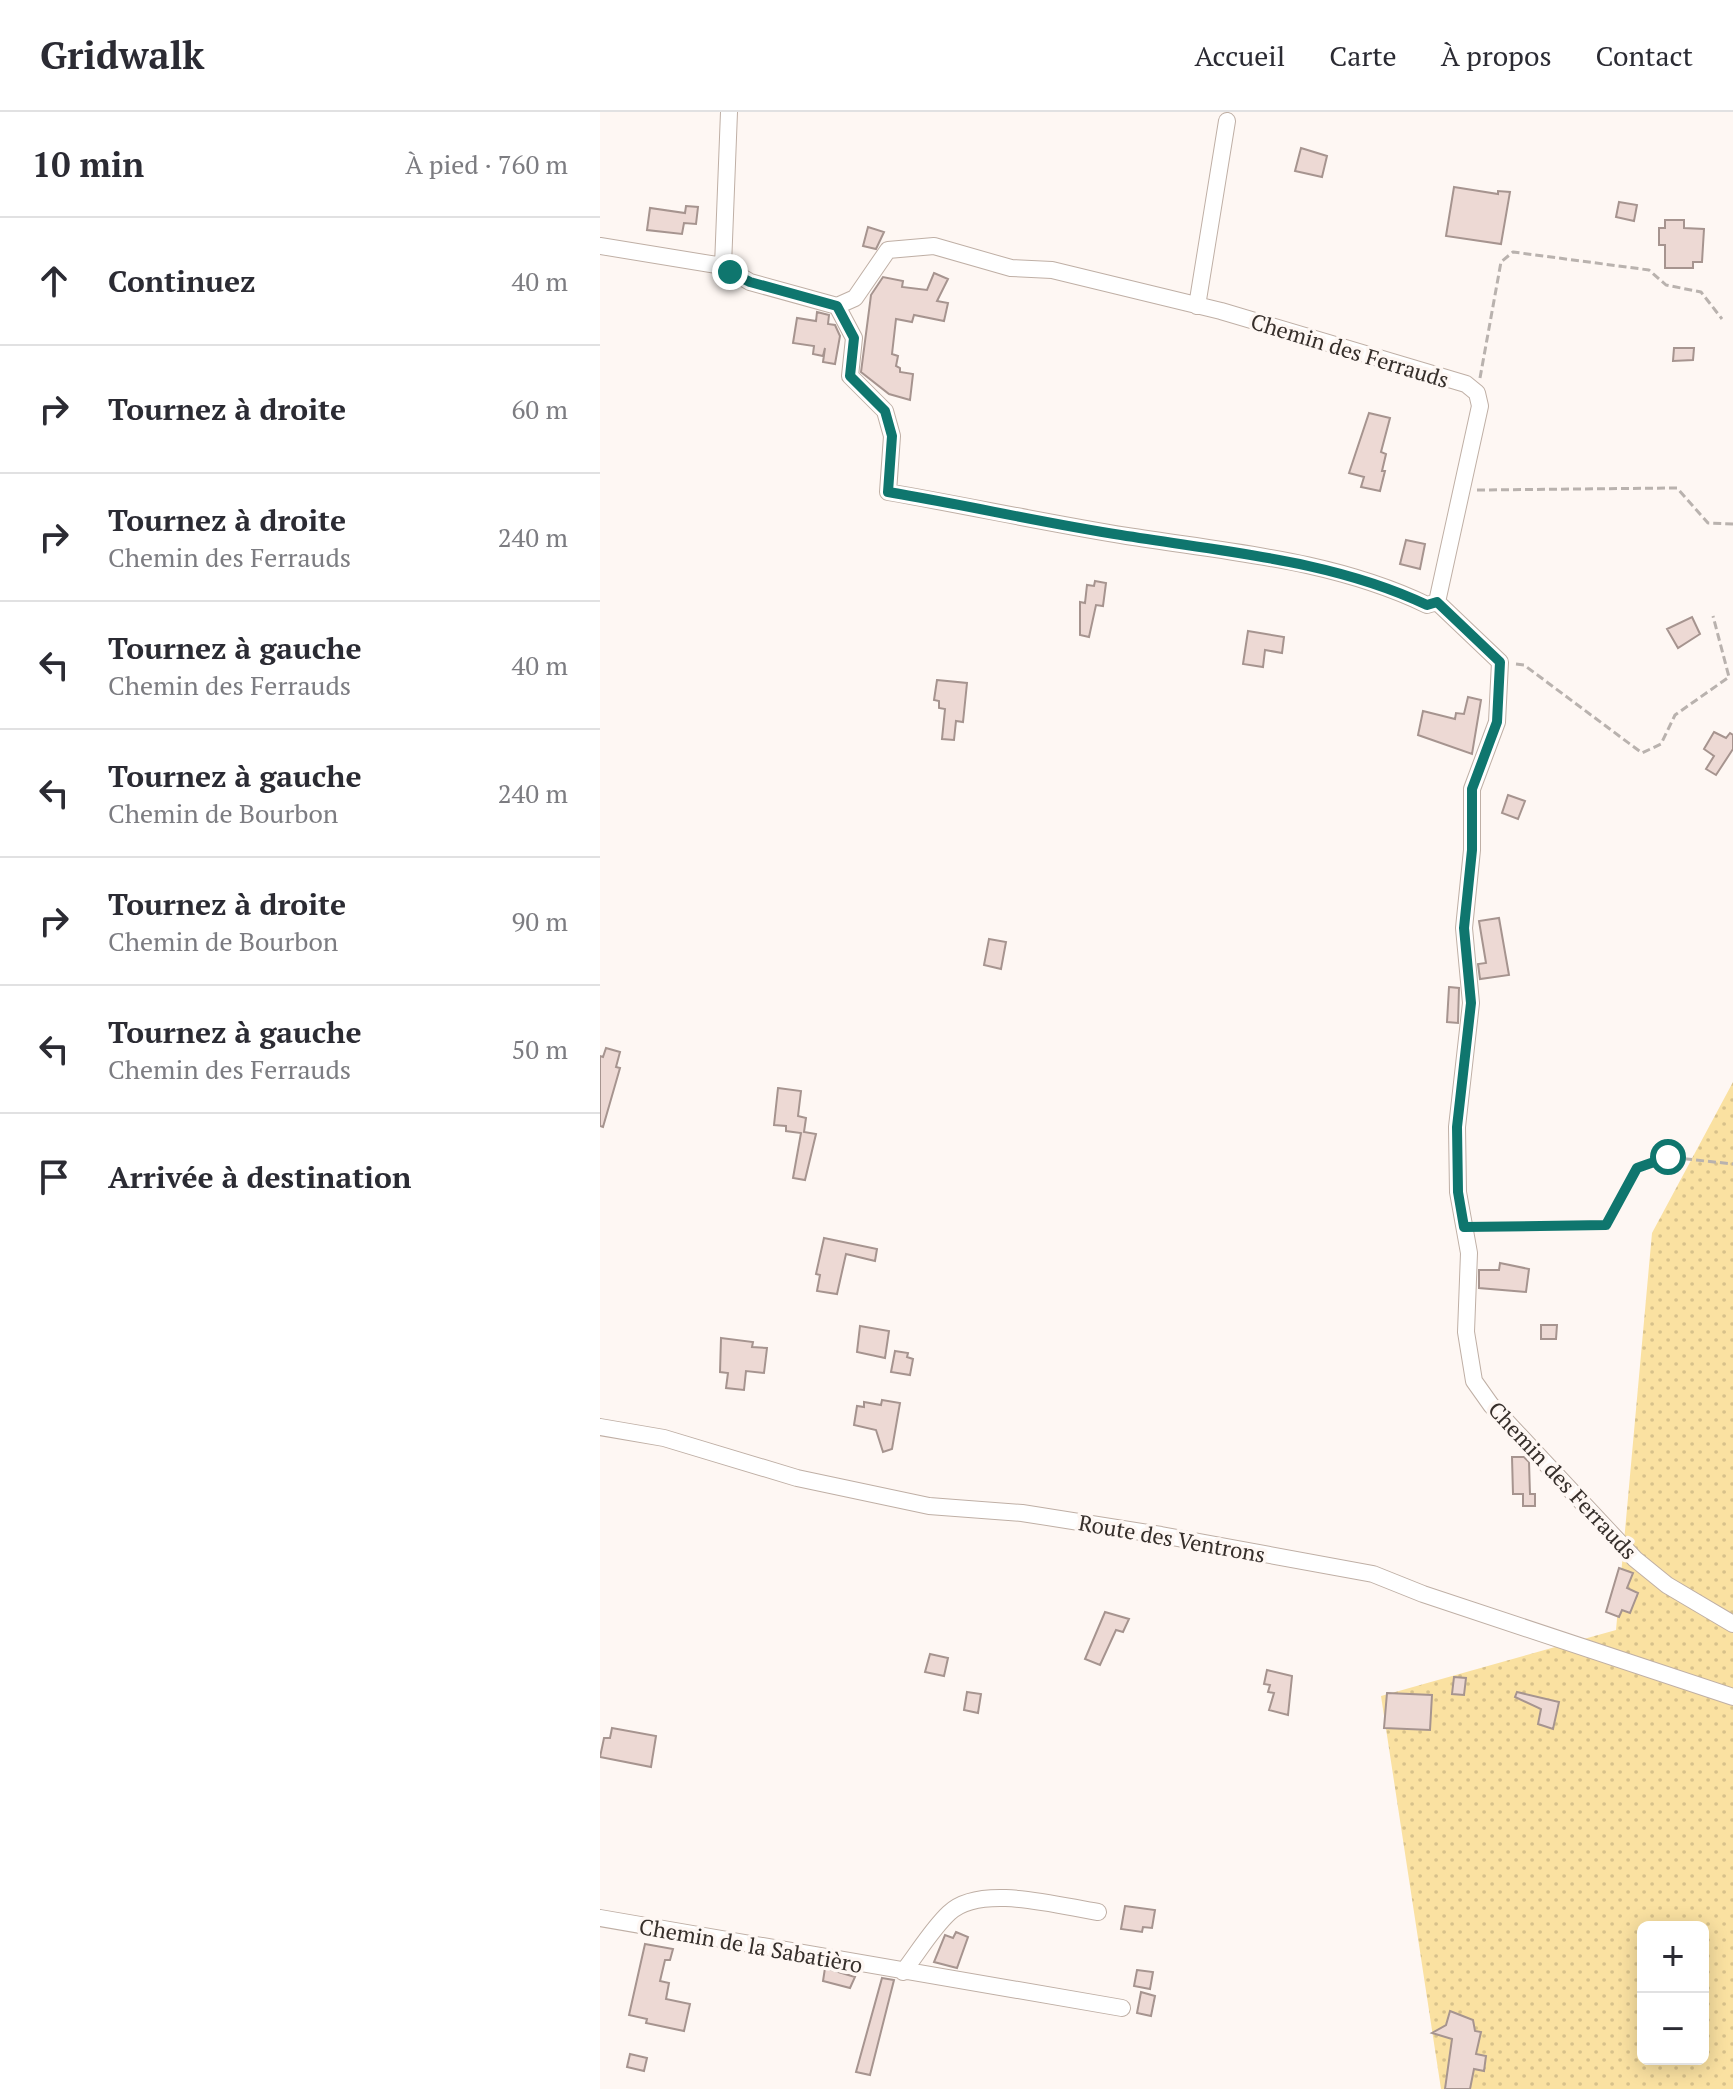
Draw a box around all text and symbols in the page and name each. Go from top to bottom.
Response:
text: Gridwalk [40,30,204,80]
text: Accueil [1195,37,1285,74]
text: Carte [1329,37,1397,74]
text: À propos [1441,37,1552,74]
text: Contact [1596,37,1693,74]
text: 10 min [32,142,144,187]
text: À pied · 760 m [405,147,568,181]
route end [712,254,748,290]
icon: ahead [32,259,76,303]
text: Continuez [108,261,255,301]
text: 40 m [512,264,568,298]
street label: Chemin des Ferrauds [1247,306,1453,394]
icon: right [32,387,76,431]
text: Tournez à droite [108,389,346,429]
text: 60 m [512,392,568,426]
text: Tournez à droite [108,500,346,540]
icon: right [32,515,76,559]
text: 240 m [498,520,568,554]
text: Chemin des Ferrauds [108,540,351,574]
text: Tournez à gauche [108,628,362,668]
icon: left [32,643,76,687]
text: 40 m [512,648,568,682]
text: Chemin des Ferrauds [108,668,351,702]
text: Tournez à gauche [108,756,362,796]
icon: left [32,771,76,815]
text: 240 m [498,776,568,810]
text: Chemin de Bourbon [108,796,338,830]
text: Tournez à droite [108,884,346,924]
icon: right [32,899,76,943]
text: 90 m [512,904,568,938]
text: Chemin de Bourbon [108,924,338,958]
text: Tournez à gauche [108,1012,362,1052]
icon: left [32,1027,76,1071]
text: 50 m [512,1032,568,1066]
text: Chemin des Ferrauds [108,1052,351,1086]
route start [1650,1139,1686,1175]
icon: arrive [32,1155,76,1199]
text: Arrivée à destination [108,1157,411,1197]
street label: Chemin des Ferrauds [1482,1395,1644,1565]
street label: Route des Ventrons [1076,1507,1268,1569]
street label: Chemin de la Sabatièro [637,1911,865,1979]
map controls [1637,1921,1709,2065]
button: + [1637,1921,1709,1993]
button: − [1637,1993,1709,2065]

